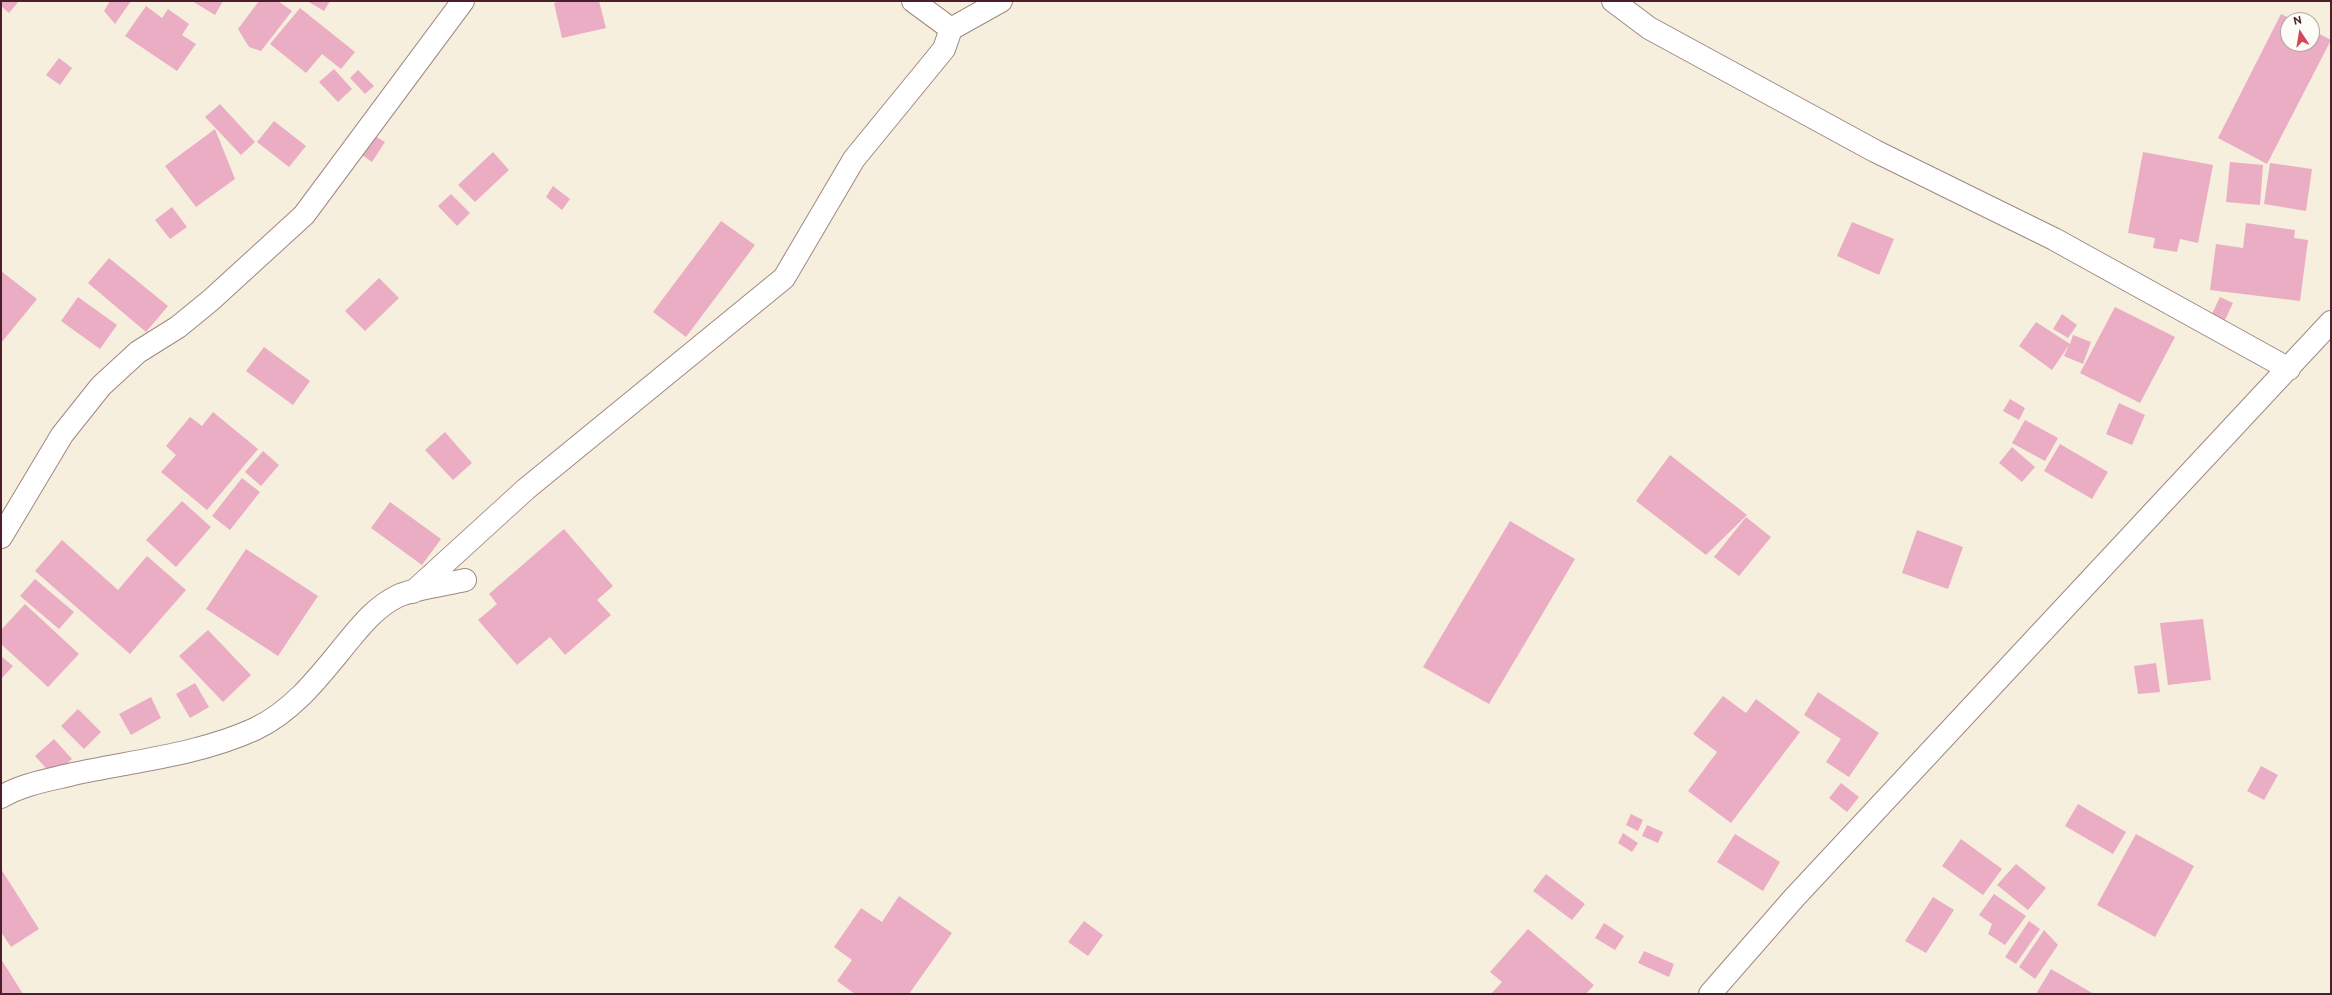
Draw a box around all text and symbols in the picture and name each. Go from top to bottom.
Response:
north arrow [2280,12,2320,52]
text: N [2292,14,2303,28]

